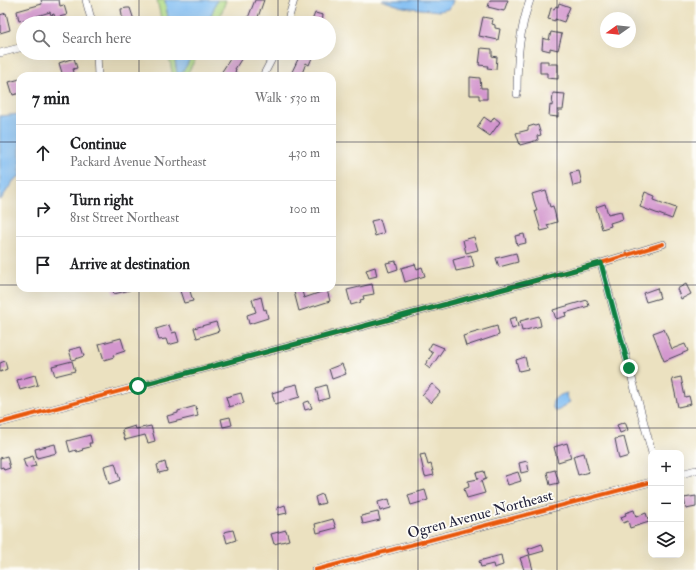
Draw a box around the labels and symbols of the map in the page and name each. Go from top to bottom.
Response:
north arrow [600,12,636,48]
route end [620,359,638,377]
route start [129,377,147,395]
street label: Ogren Avenue Northeast [405,486,555,543]

